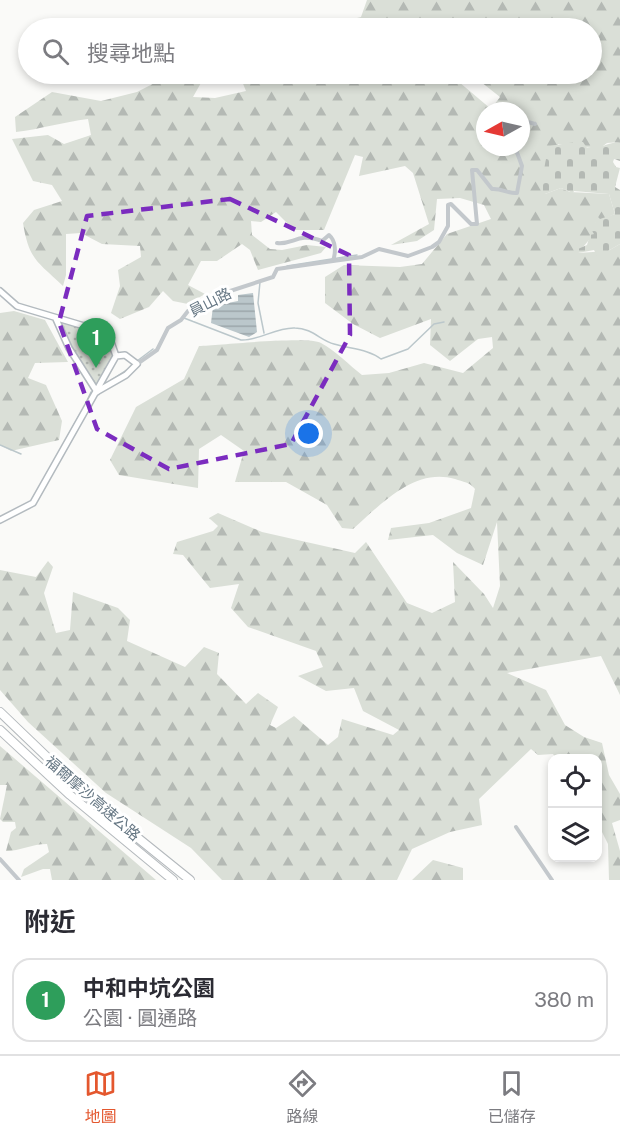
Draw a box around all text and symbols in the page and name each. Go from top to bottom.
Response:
search box [18,18,602,84]
icon: search [39,35,72,68]
text: 搜尋地點 [87,40,175,66]
north arrow [476,102,530,156]
street label: 員山路 [186,284,234,320]
pin: 1 [76,318,116,368]
your location [294,419,323,448]
street label: 福爾摩沙高速公路 [42,752,144,844]
map controls [548,754,602,862]
button: locate [548,754,602,808]
button: layers [548,808,602,862]
text: 附近 [24,906,76,937]
text: 中和中坑公園 [83,975,215,1001]
text: 1 [41,988,50,1012]
text: 380 m [534,988,594,1012]
text: 公園 · 圓通路 [83,1006,197,1030]
tab: 地圖 [84,1067,117,1127]
tab: 路線 [286,1067,319,1127]
tab: 已儲存 [488,1067,536,1127]

